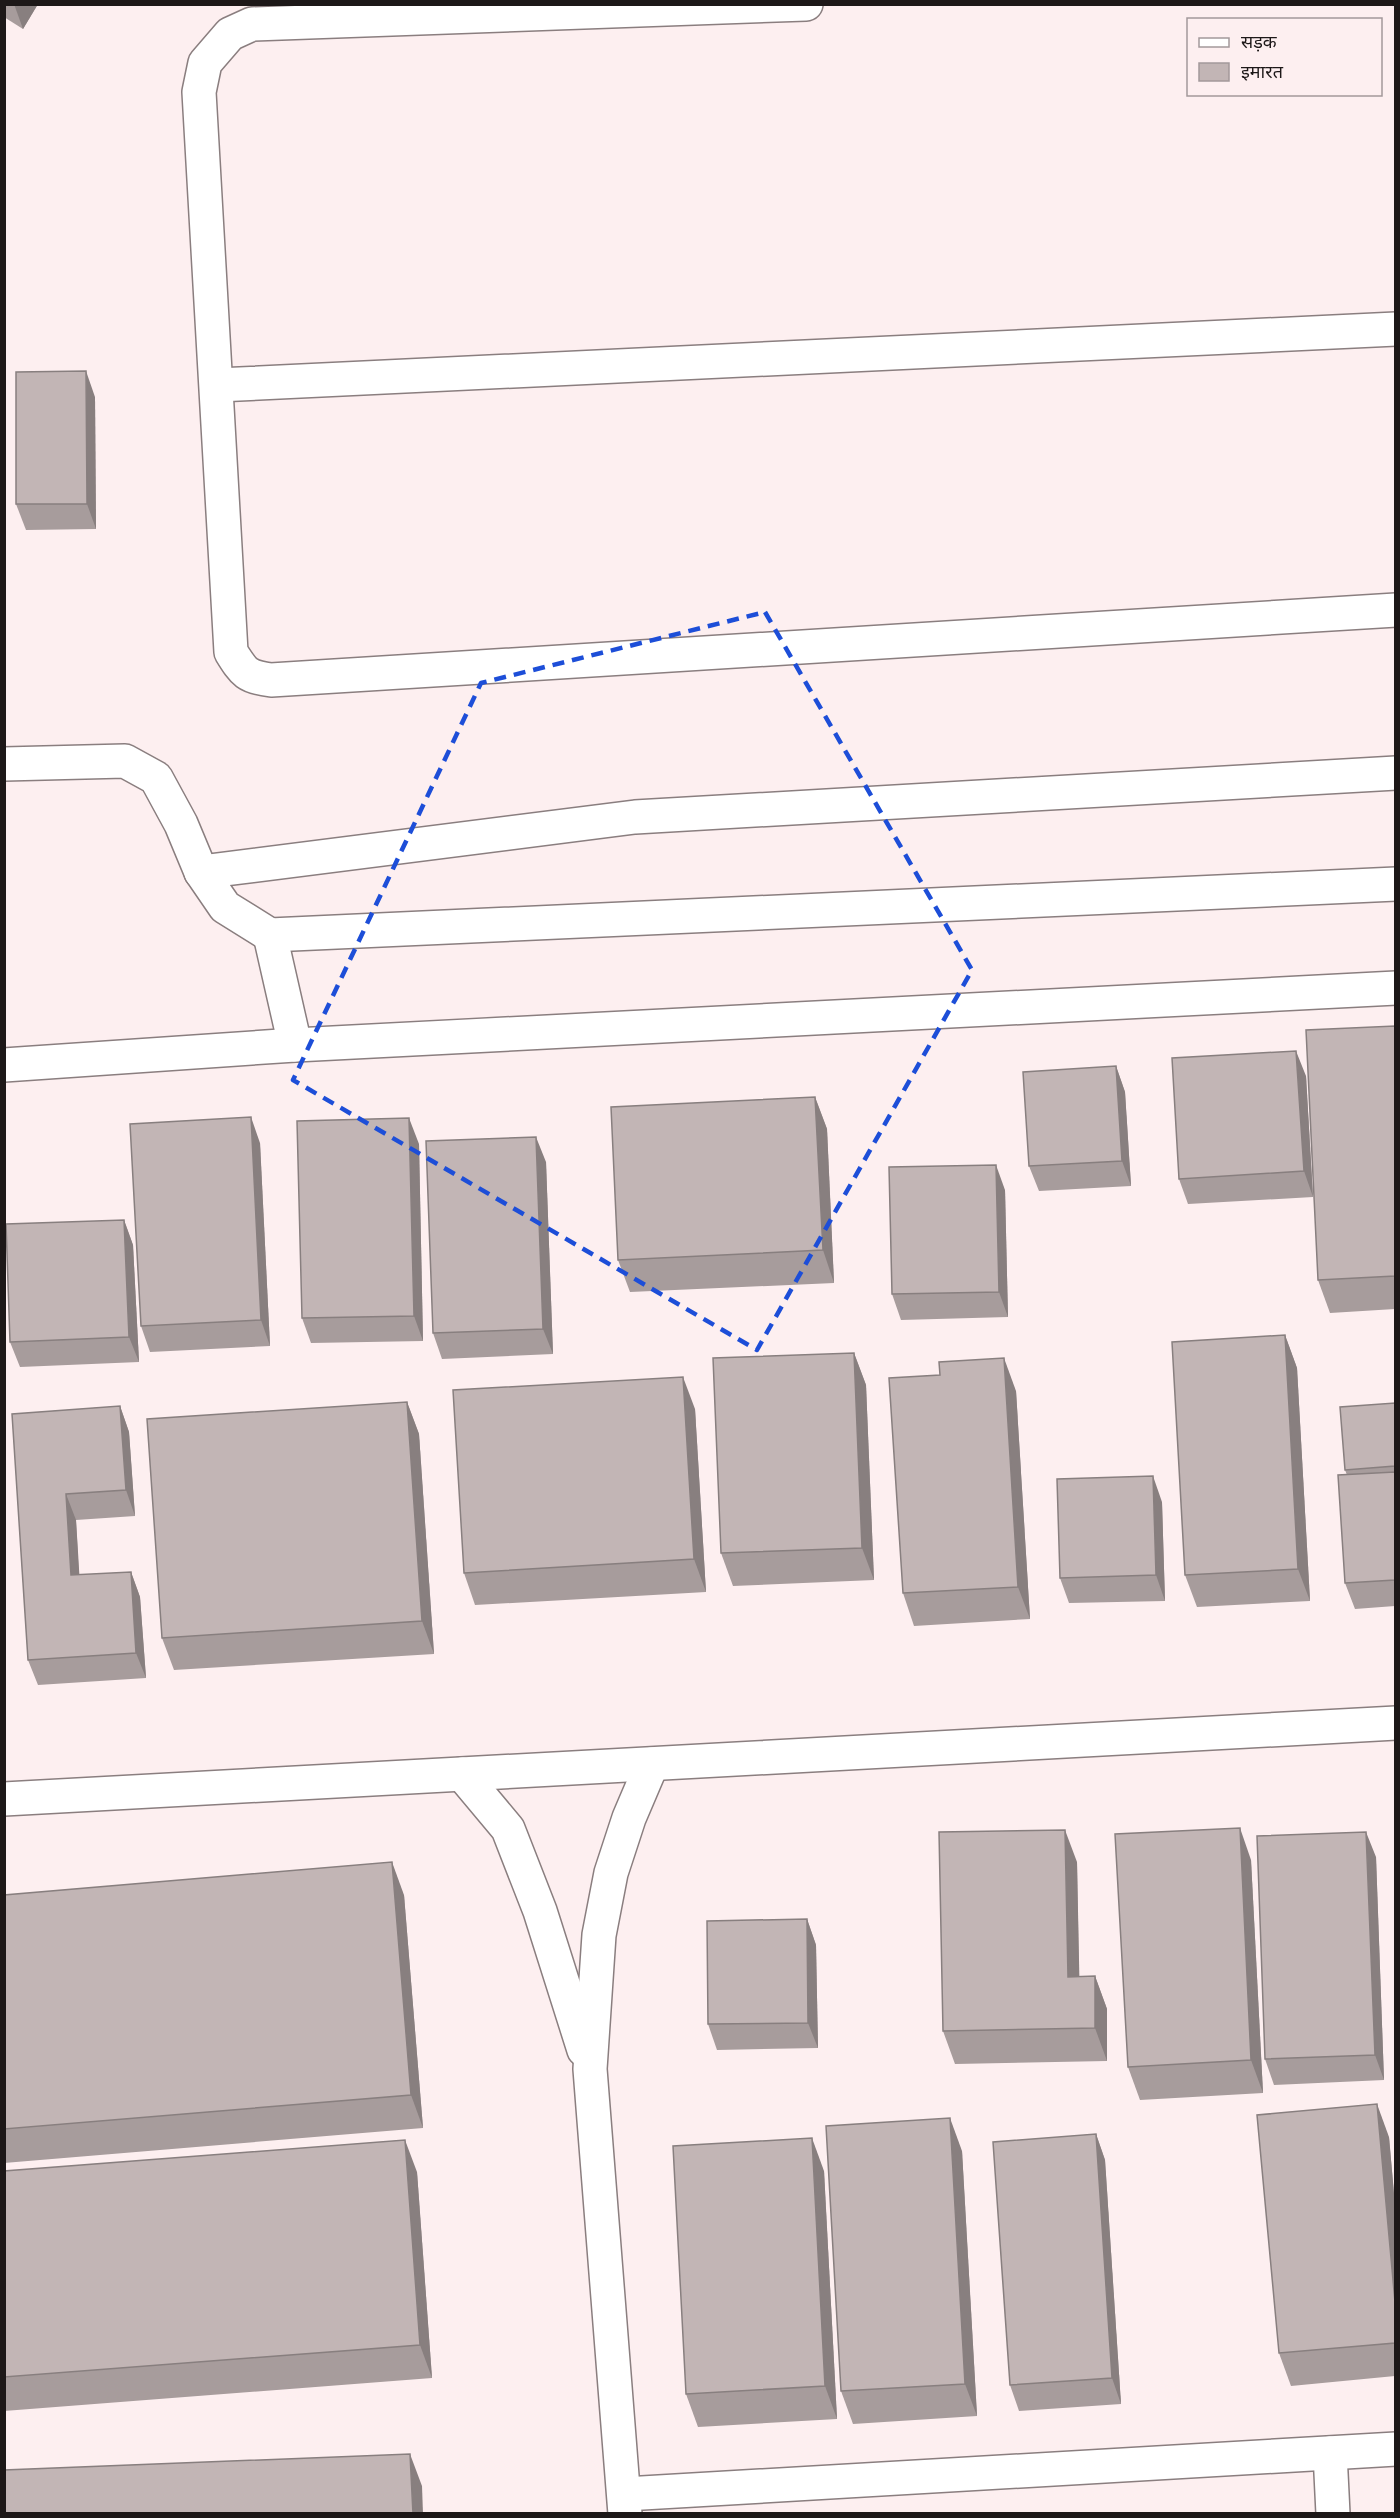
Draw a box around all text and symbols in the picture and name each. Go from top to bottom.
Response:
legend [1187,18,1382,96]
text: सड़क [1241,30,1278,52]
text: इमारत [1241,60,1284,82]

